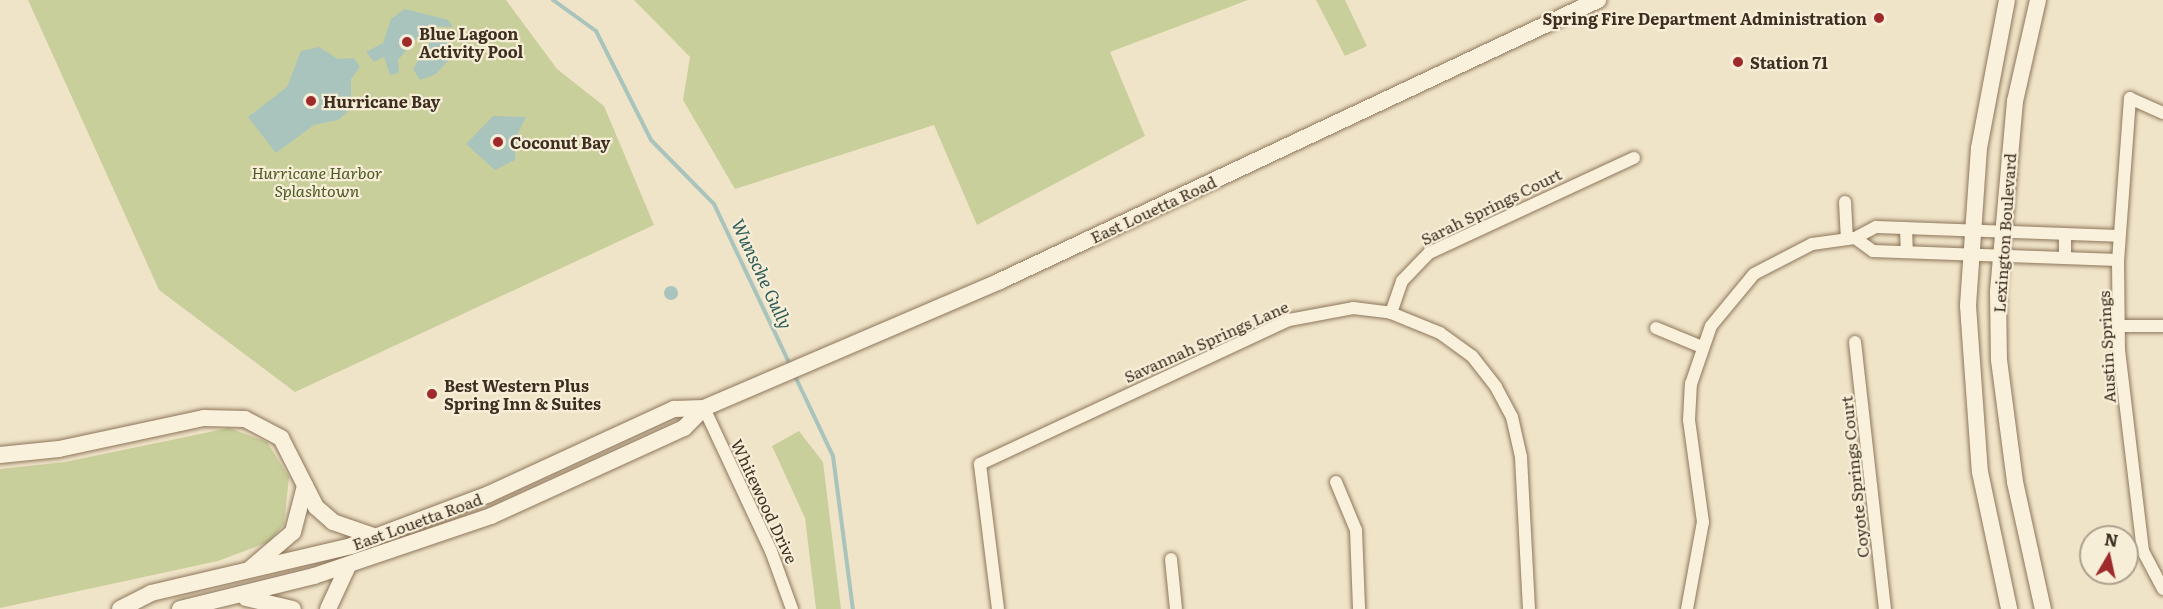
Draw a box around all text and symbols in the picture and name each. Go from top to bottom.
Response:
place label: Spring Fire Department Administration [1542,8,1867,28]
marker: Spring Fire Department Administration [1872,11,1886,25]
place label: Blue Lagoon Activity Pool [419,23,523,61]
marker: Blue Lagoon Activity Pool [400,35,414,49]
place label: Station 71 [1750,52,1828,72]
marker: Station 71 [1731,55,1745,69]
place label: Hurricane Bay [323,91,440,111]
marker: Hurricane Bay [304,94,318,108]
place label: Coconut Bay [510,132,610,152]
marker: Coconut Bay [491,135,505,149]
street label: Lexington Boulevard [1989,153,2019,313]
park label: Hurricane Harbor Splashtown [251,162,383,200]
street label: Sarah Springs Court [1417,164,1565,248]
street label: East Louetta Road [1087,171,1219,247]
water label: Wunsche Gully [727,215,797,333]
street label: Austin Springs [2093,290,2119,404]
street label: Savannah Springs Lane [1121,296,1291,386]
place label: Best Western Plus Spring Inn & Suites [444,375,601,413]
marker: Best Western Plus Spring Inn & Suites [425,387,439,401]
street label: Coyote Springs Court [1836,395,1872,559]
street label: Whitewood Drive [728,436,802,566]
street label: East Louetta Road [350,489,484,553]
north arrow [2079,525,2139,585]
text: N [2103,526,2120,552]

